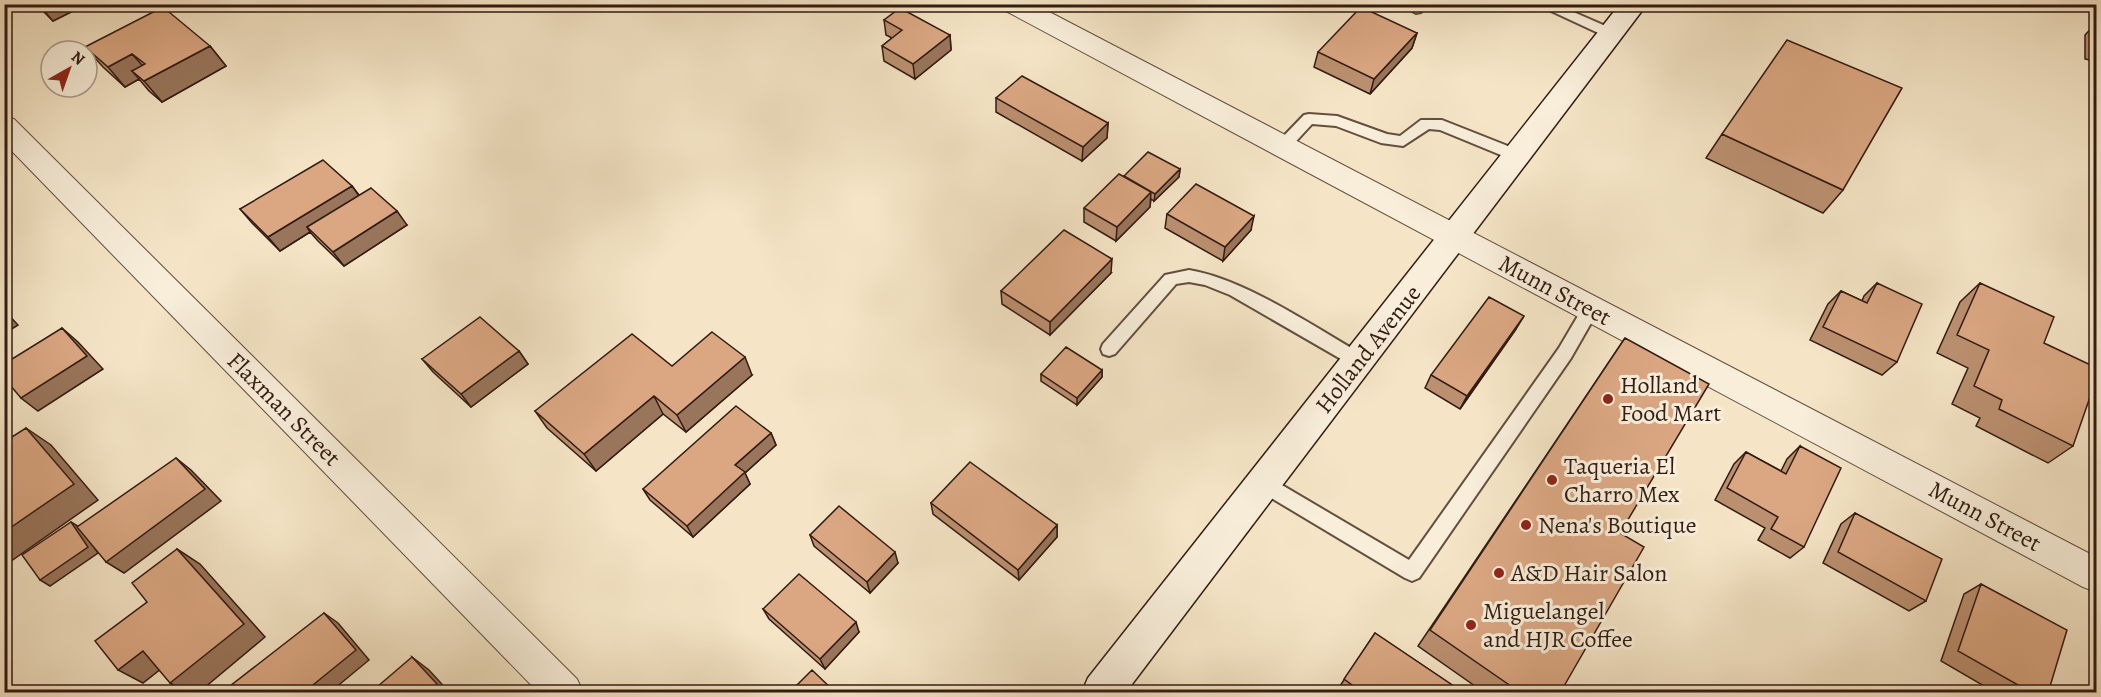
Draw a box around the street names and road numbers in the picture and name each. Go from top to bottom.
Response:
street label: Munn Street [1493,247,1617,333]
street label: Holland Avenue [1308,278,1428,420]
street label: Flaxman Street [220,345,348,473]
street label: Munn Street [1923,473,2047,559]

